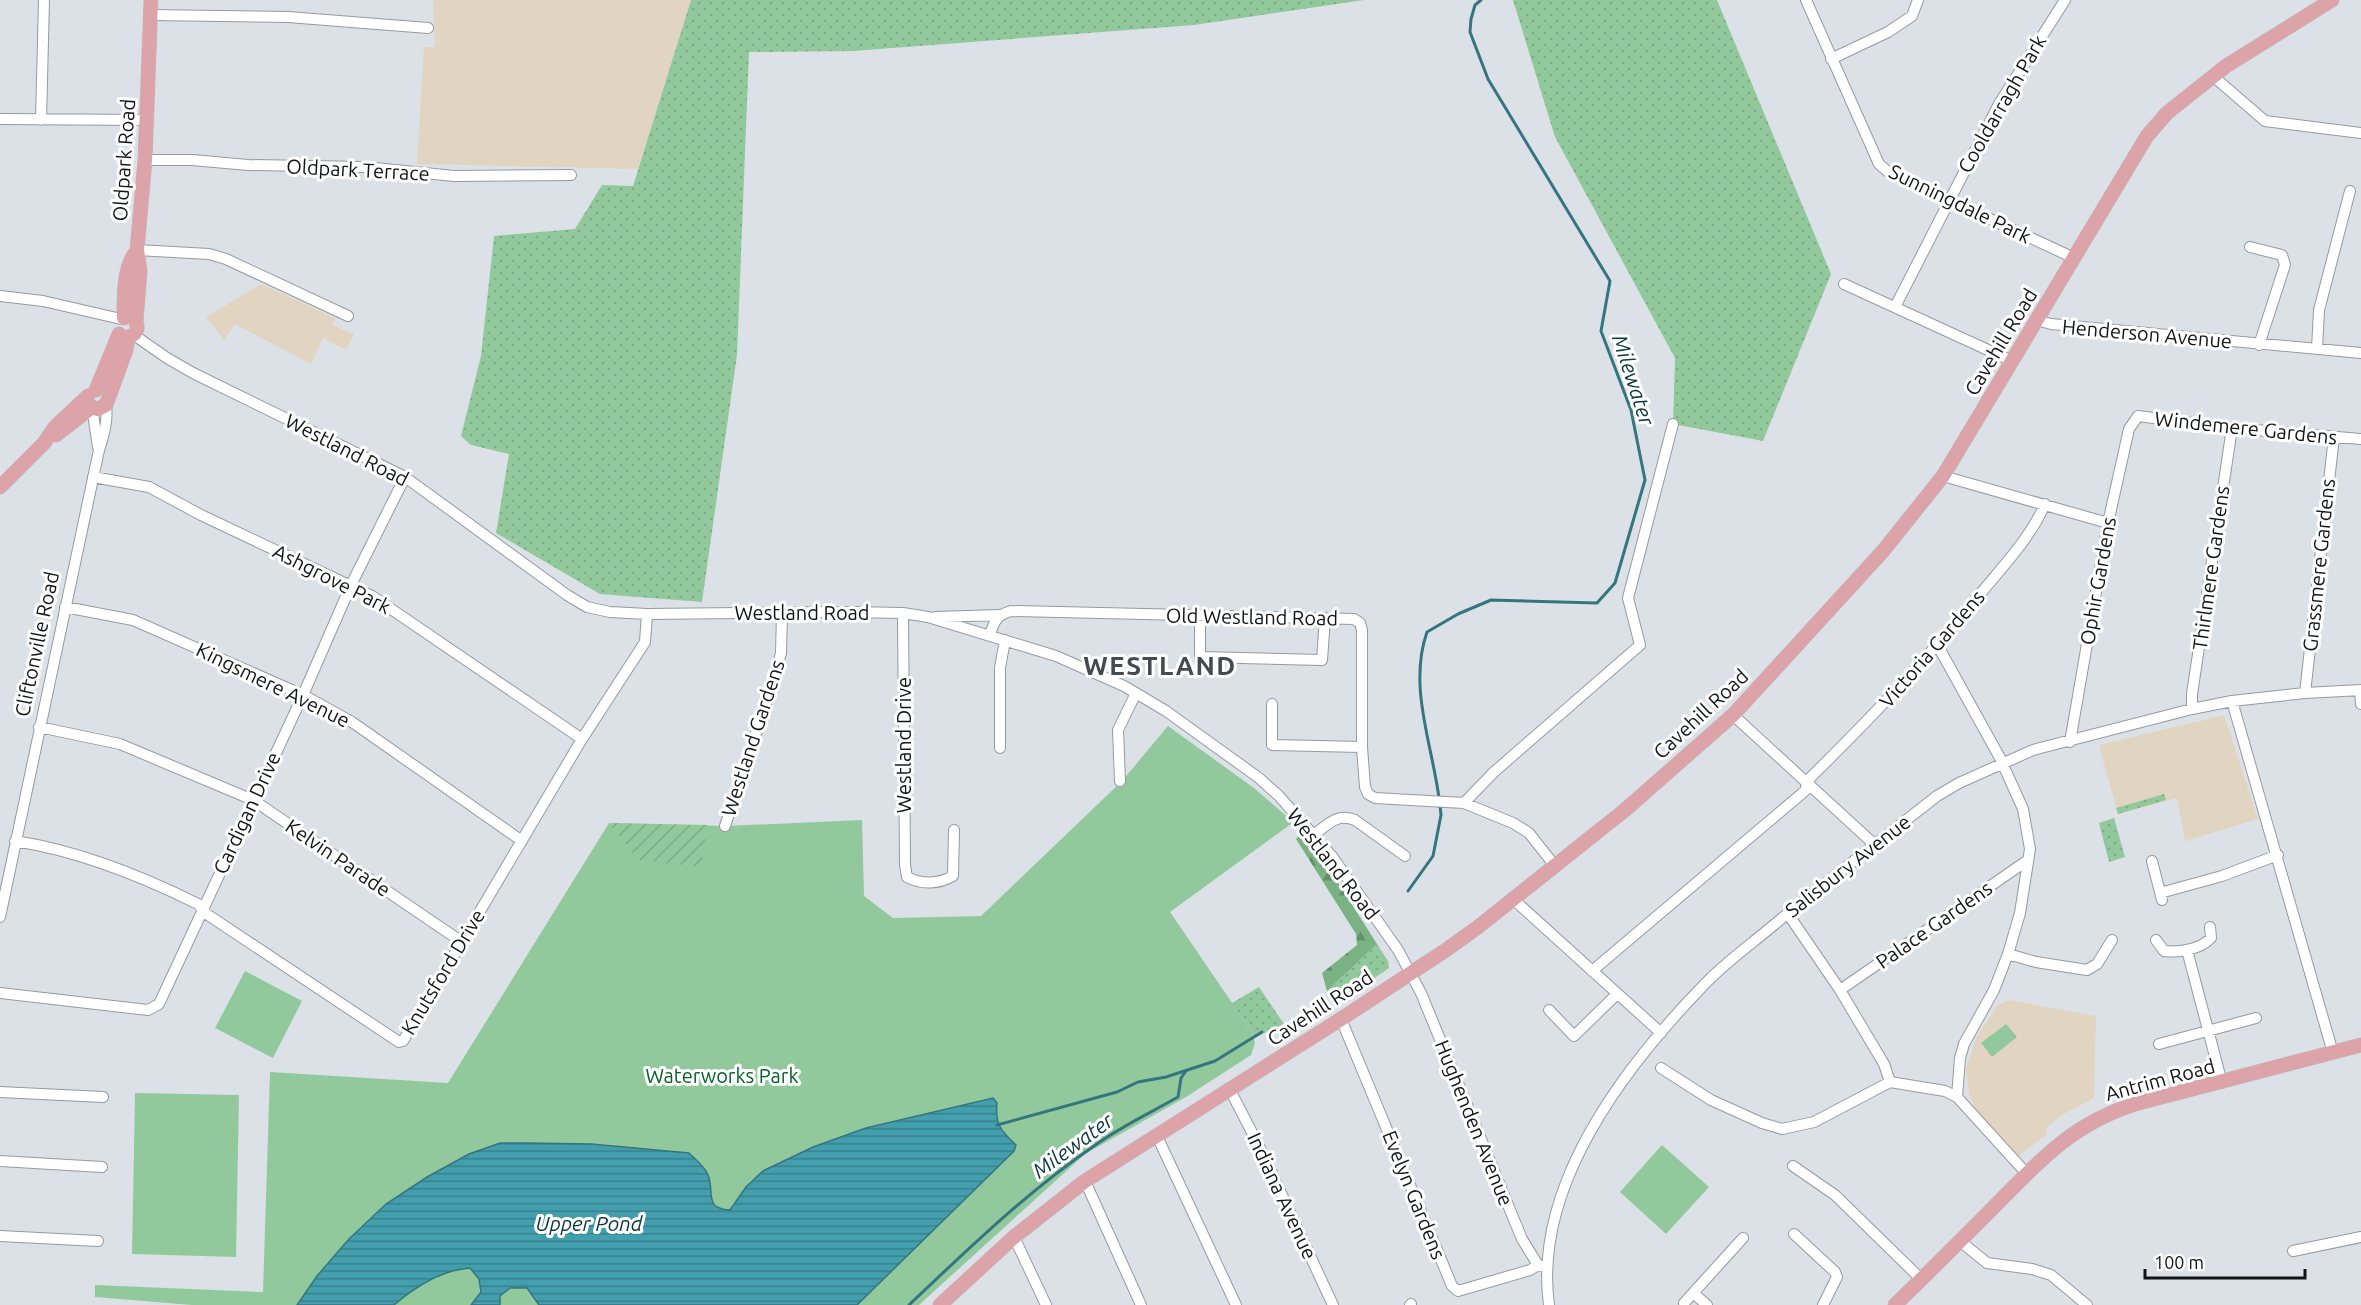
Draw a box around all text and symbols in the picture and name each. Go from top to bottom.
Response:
street label: Cooldarragh Park [1953,31,2050,177]
street label: Oldpark Road [108,98,139,222]
street label: Oldpark Terrace [286,154,430,185]
street label: Sunningdale Park [1885,159,2035,248]
street label: Cavehill Road [1960,284,2042,399]
street label: Henderson Avenue [2061,315,2233,352]
water label: Milewater [1608,331,1660,429]
street label: Windemere Gardens [2154,406,2338,449]
street label: Westland Road [282,409,413,490]
street label: Grassmere Gardens [2298,477,2339,653]
street label: Thirlmere Gardens [2188,484,2233,652]
street label: Ophir Gardens [2075,515,2120,647]
street label: Ashgrove Park [269,539,395,618]
street label: Cliftonville Road [10,569,63,719]
street label: Victoria Gardens [1874,585,1989,712]
street label: Westland Road [734,601,870,624]
street label: Old Westland Road [1166,603,1338,630]
street label: Kingsmere Avenue [193,637,354,732]
district label: WESTLAND [1083,651,1237,680]
street label: Westland Gardens [716,657,789,819]
street label: Cavehill Road [1649,664,1753,763]
street label: Westland Drive [892,677,915,813]
street label: Cardigan Drive [208,748,285,877]
street label: Westland Road [1283,803,1384,924]
street label: Salisbury Avenue [1781,810,1915,922]
street label: Kelvin Parade [282,814,395,901]
street label: Palace Gardens [1871,876,1996,973]
street label: Knutsford Drive [396,905,489,1039]
street label: Cavehill Road [1263,965,1377,1050]
street label: Hughenden Avenue [1431,1037,1518,1209]
street label: Antrim Road [2102,1054,2217,1105]
park label: Waterworks Park [645,1064,799,1087]
water label: Milewater [1027,1107,1118,1182]
street label: Evelyn Gardens [1378,1127,1451,1262]
street label: Indiana Avenue [1243,1129,1322,1263]
water label: Upper Pond [536,1211,644,1235]
scale bar [2145,1242,2306,1280]
text: 100 m [2154,1252,2204,1272]

